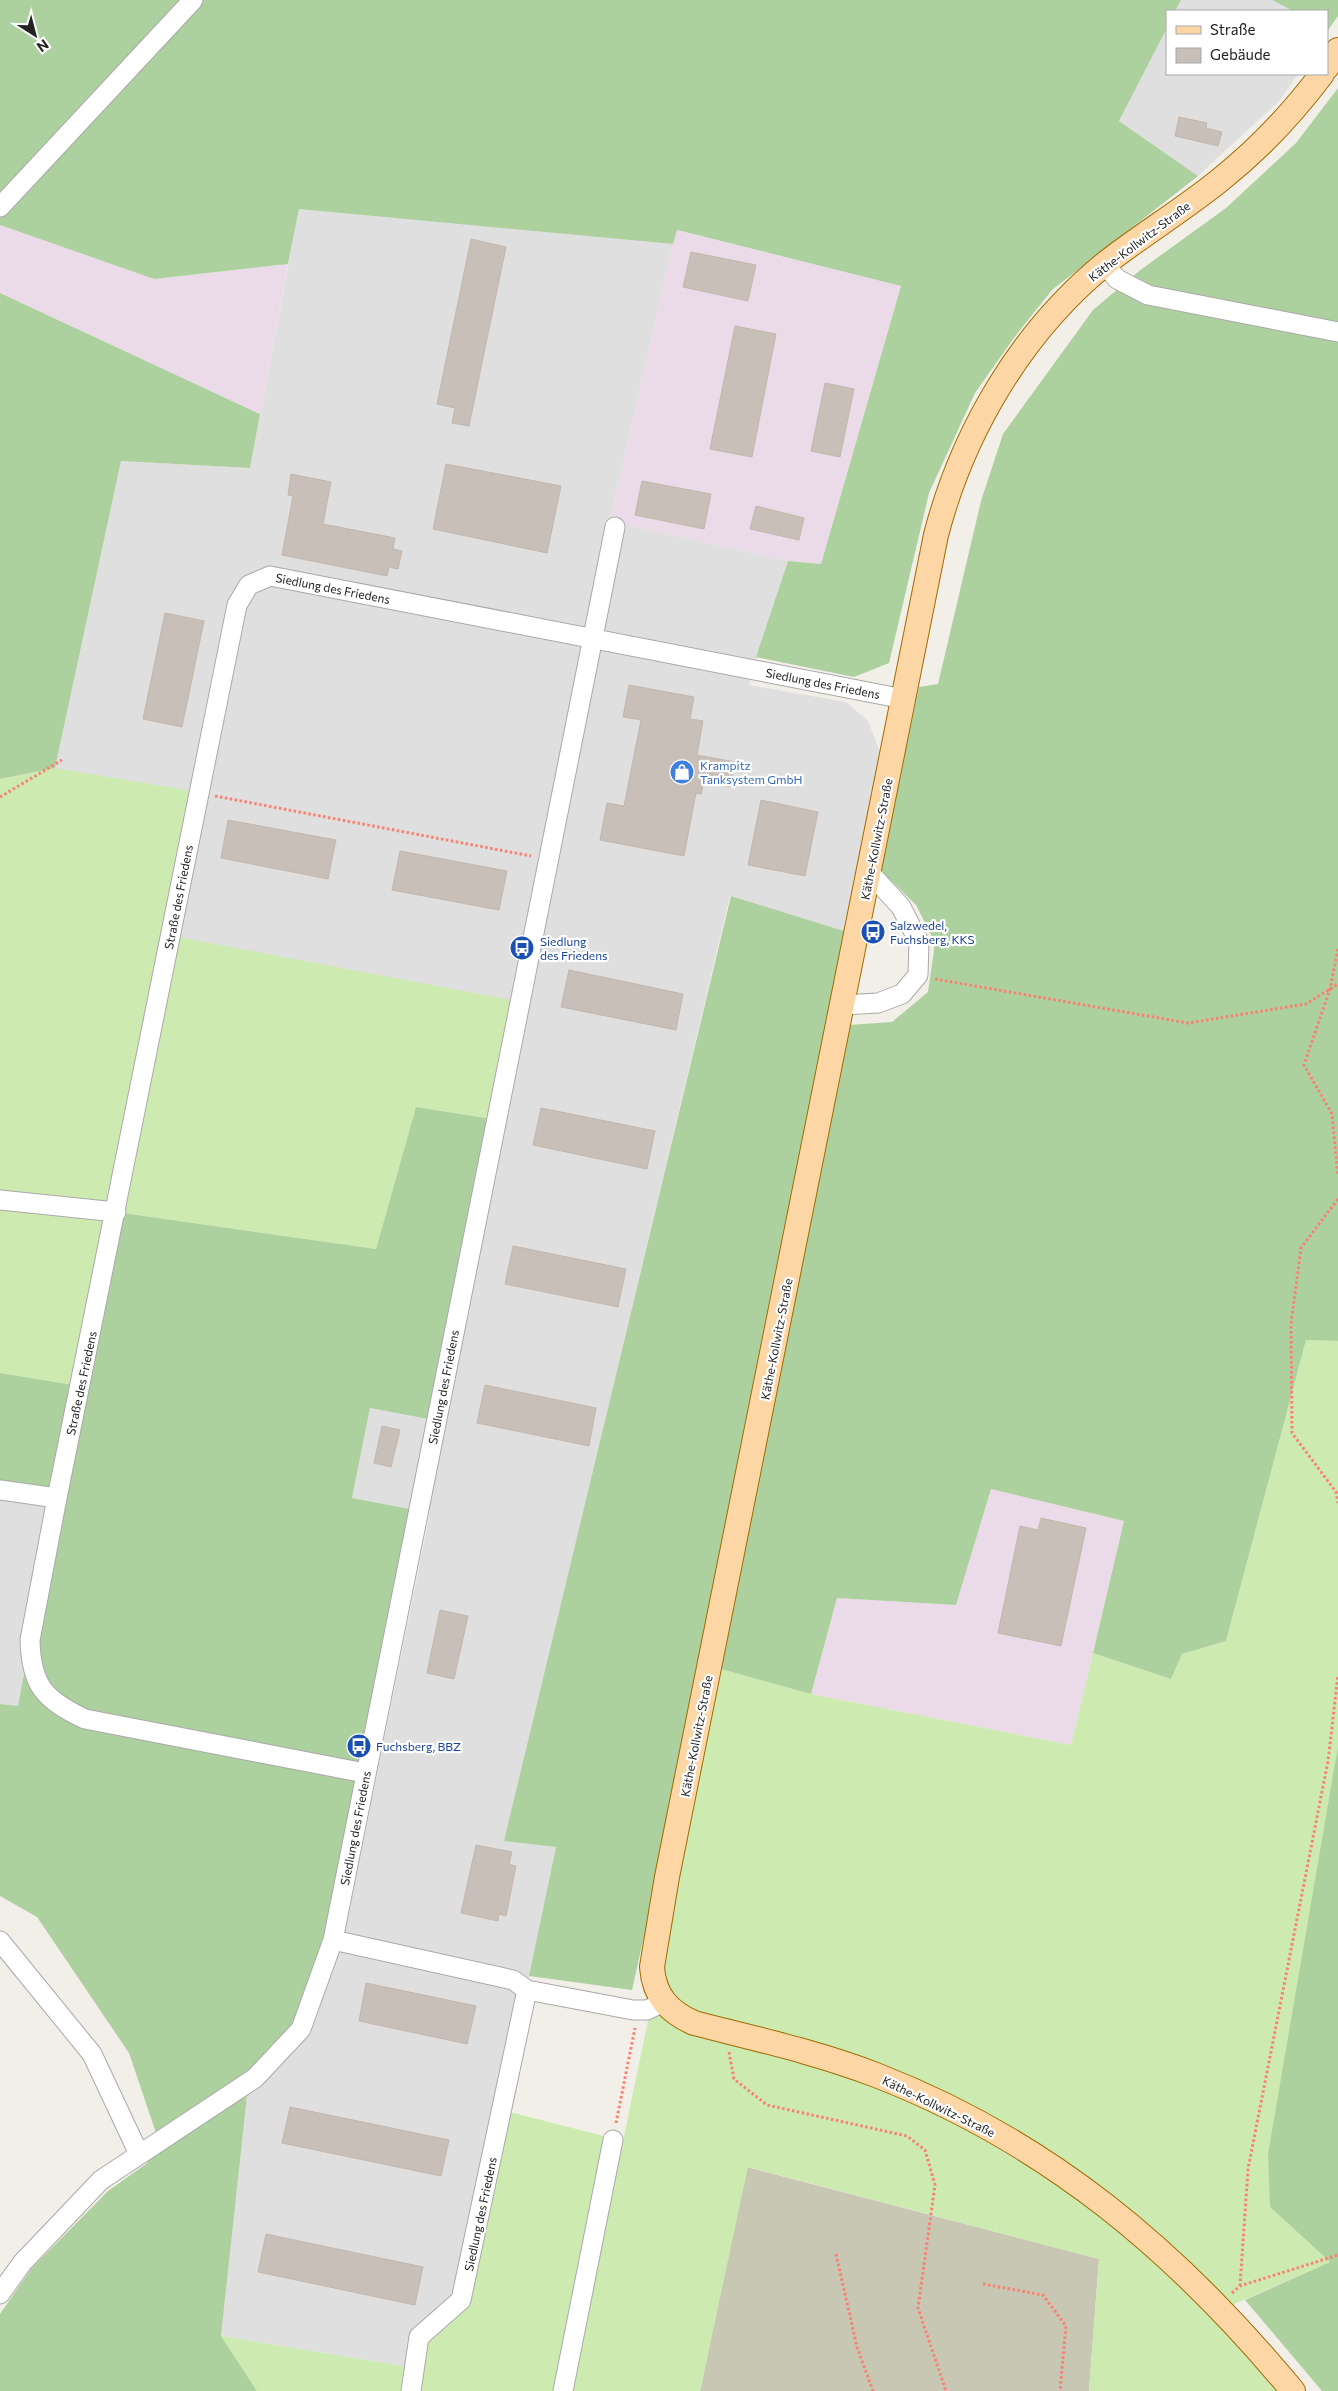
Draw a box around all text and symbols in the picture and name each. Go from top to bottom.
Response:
north arrow [10,10,60,60]
legend [1166,10,1328,75]
text: Straße [1210,20,1256,38]
text: N [34,36,52,56]
text: Gebäude [1210,45,1271,63]
street label: Käthe-Kollwitz-Straße [1086,198,1192,284]
street label: Siedlung des Friedens [275,570,391,606]
street label: Siedlung des Friedens [765,665,881,701]
place label: Krampitz Tanksystem GmbH [700,758,803,786]
shop icon: Krampitz Tanksystem GmbH [669,759,695,785]
street label: Käthe-Kollwitz-Straße [857,777,895,901]
street label: Straße des Friedens [161,844,195,950]
place label: Salzwedel, Fuchsberg, KKS [890,918,975,946]
bus stop icon: Salzwedel, Fuchsberg, KKS [860,919,886,945]
place label: Siedlung des Friedens [540,934,608,962]
bus stop icon: Siedlung des Friedens [509,935,535,961]
street label: Käthe-Kollwitz-Straße [757,1277,795,1401]
street label: Siedlung des Friedens [425,1329,461,1445]
street label: Straße des Friedens [63,1330,99,1436]
street label: Käthe-Kollwitz-Straße [677,1674,715,1798]
bus stop icon: Fuchsberg, BBZ [346,1733,372,1759]
place label: Fuchsberg, BBZ [376,1739,461,1753]
street label: Siedlung des Friedens [337,1770,373,1886]
street label: Käthe-Kollwitz-Straße [880,2073,998,2139]
street label: Siedlung des Friedens [461,2156,499,2272]

